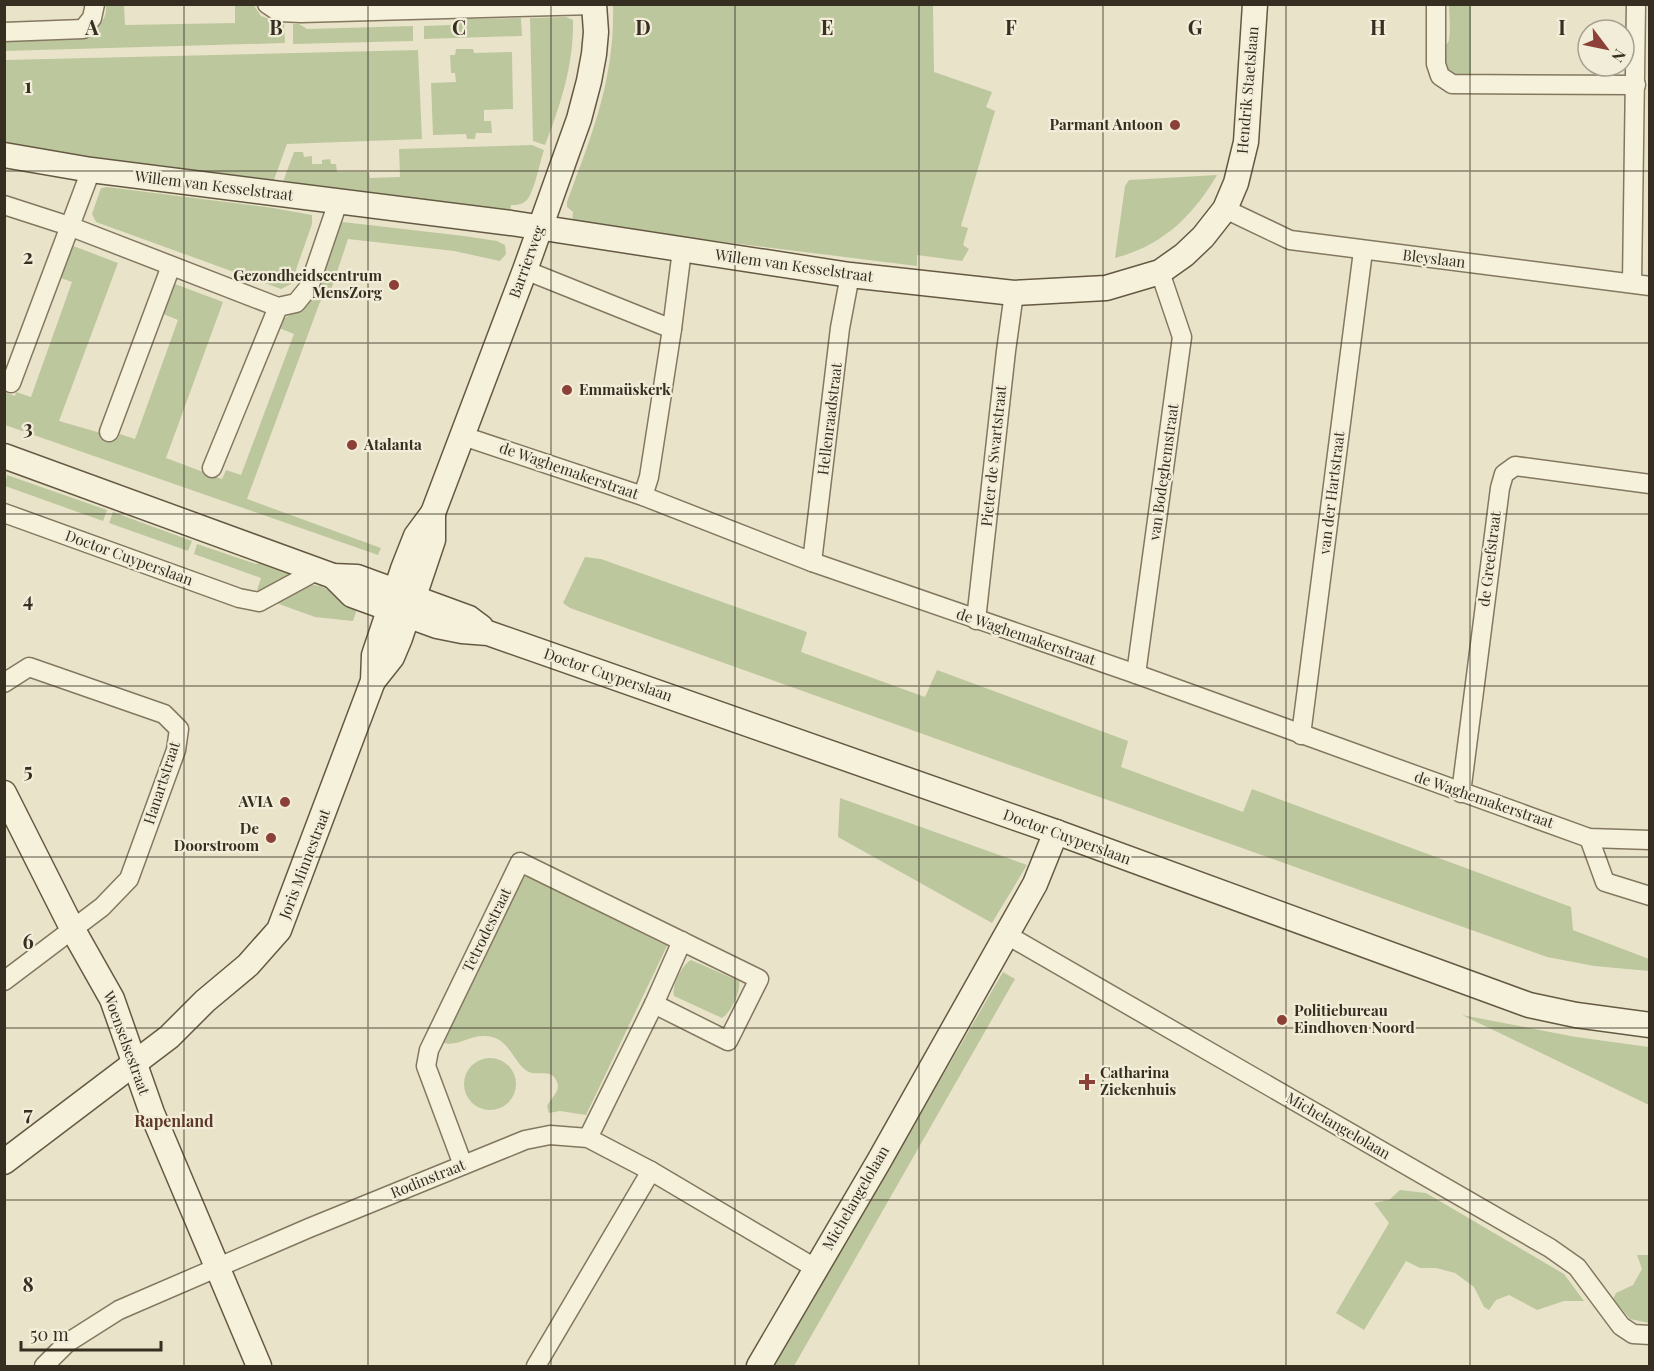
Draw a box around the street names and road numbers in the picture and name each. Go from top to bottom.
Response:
street label: Hendrik Staetslaan [1231,25,1263,154]
street label: Willem van Kesselstraat [133,165,295,205]
street label: Barrierweg [504,223,548,301]
street label: Willem van Kesselstraat [713,244,875,286]
street label: Bleyslaan [1402,244,1467,272]
street label: Hellenraadstraat [812,361,846,476]
street label: Pieter de Swartstraat [976,384,1010,527]
street label: van Bodeghemstraat [1143,402,1183,543]
street label: van der Hartstraat [1313,430,1349,556]
street label: de Waghemakerstraat [497,437,642,503]
street label: de Greefstraat [1473,509,1505,608]
street label: Doctor Cuyperslaan [63,525,196,589]
street label: de Waghemakerstraat [954,603,1099,669]
street label: Doctor Cuyperslaan [542,643,675,705]
street label: Hanartstraat [138,738,184,827]
street label: de Waghemakerstraat [1412,766,1557,832]
street label: Doctor Cuyperslaan [1001,804,1134,868]
street label: Joris Minnestraat [274,805,334,922]
street label: Tetrodestraat [457,883,515,975]
street label: Woenselsestraat [99,987,155,1098]
street label: Michelangelolaan [1283,1087,1394,1163]
street label: Michelangelolaan [817,1142,893,1253]
street label: Rodinstraat [387,1154,469,1202]

